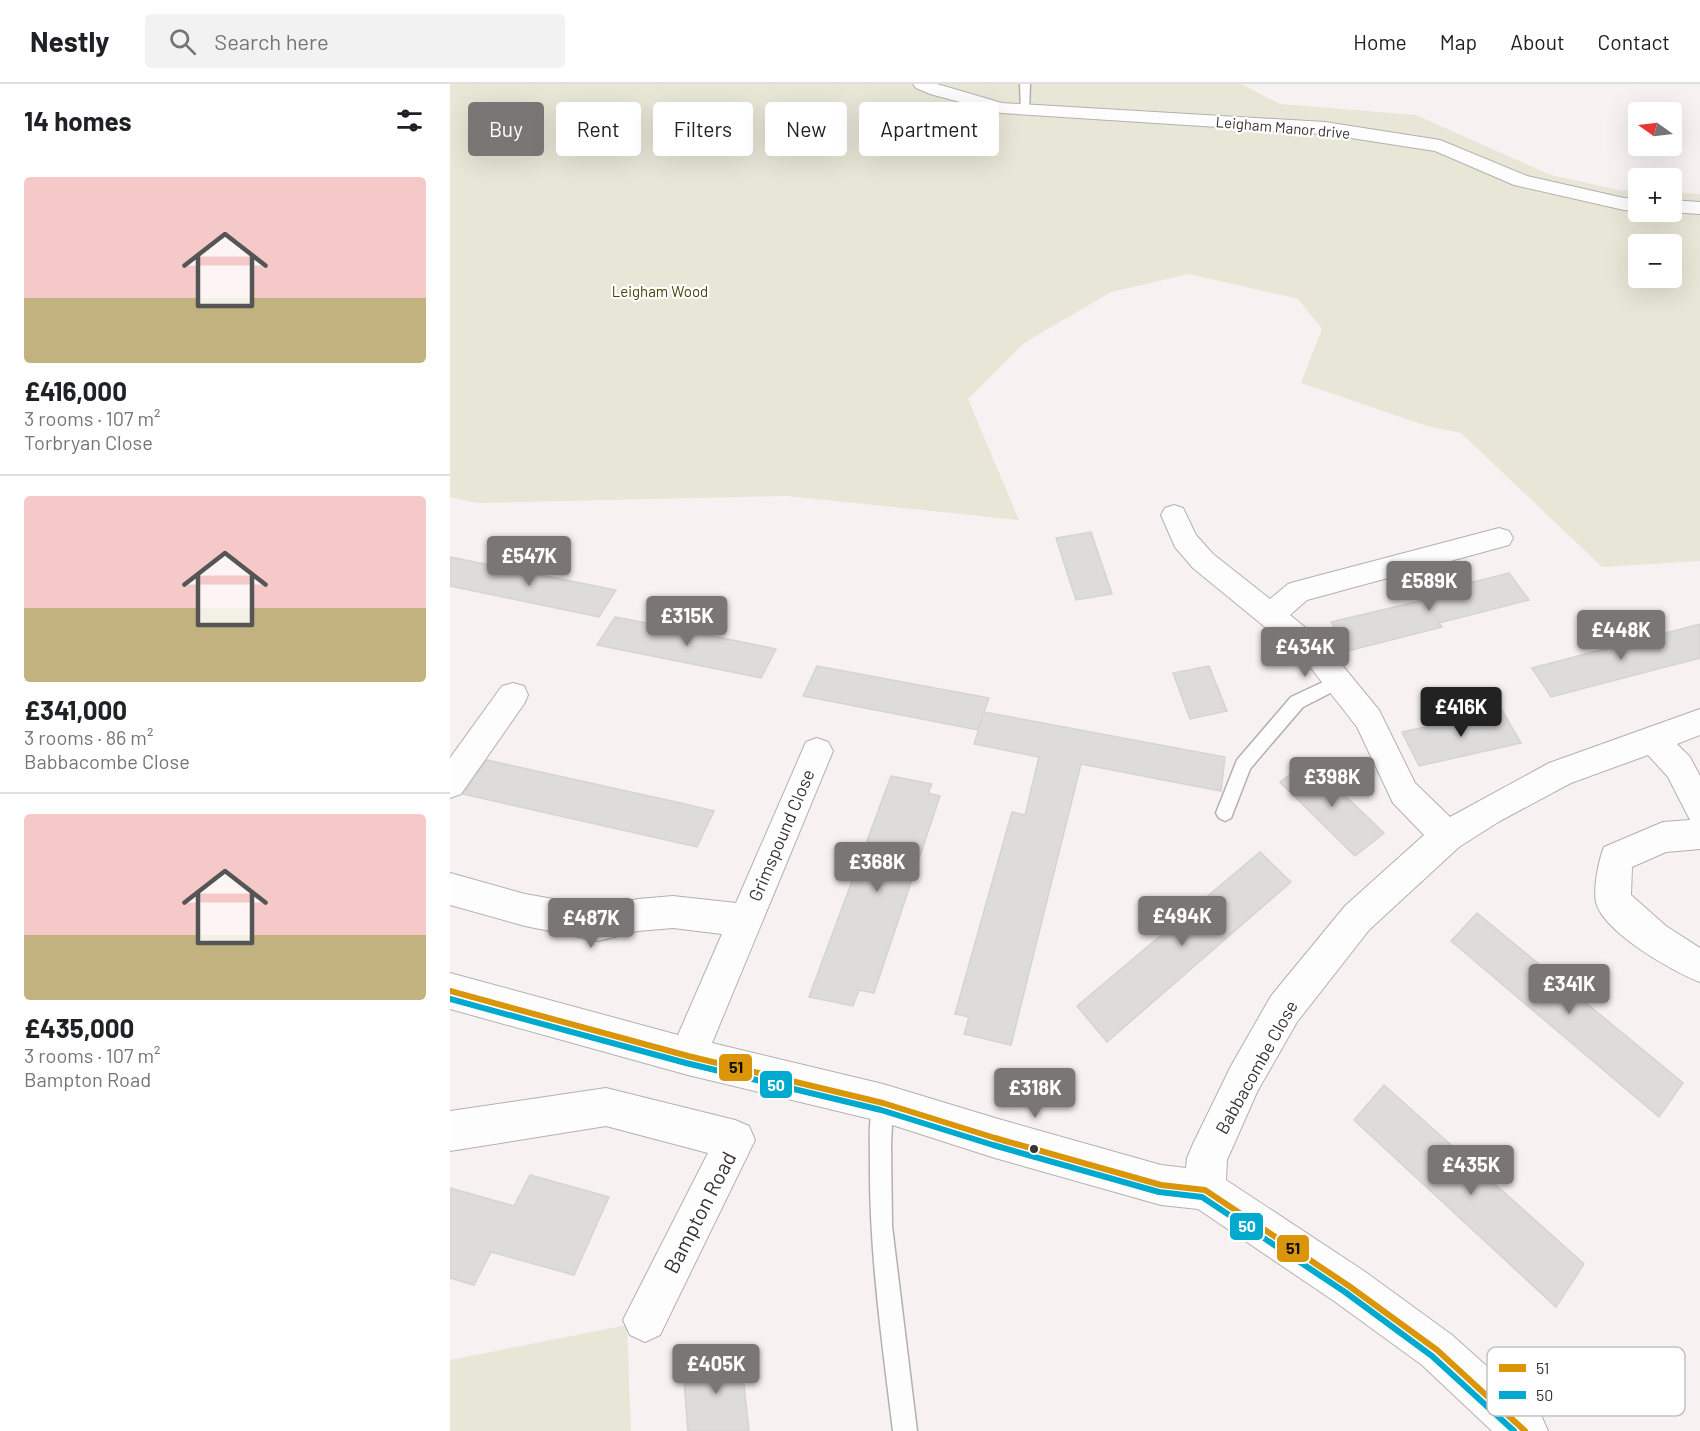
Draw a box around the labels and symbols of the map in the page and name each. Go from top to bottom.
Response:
north arrow [1628,102,1682,156]
street label: Leigham Manor drive [1215,112,1351,142]
park label: Leigham Wood [612,282,708,300]
pin: £547K [487,536,571,587]
pin: £589K [1387,561,1471,612]
pin: £315K [645,596,729,647]
pin: £448K [1579,610,1663,661]
pin: £434K [1263,627,1347,678]
pin: £416K [1419,687,1503,738]
pin: £398K [1290,757,1374,808]
street label: Grimspound Close [743,766,819,904]
pin: £368K [835,842,919,893]
pin: £494K [1140,896,1224,947]
pin: £487K [549,898,633,949]
pin: £341K [1527,964,1611,1015]
street label: Babbacombe Close [1210,996,1302,1138]
line badge: 51 [718,1053,753,1082]
text: 51 [729,1057,743,1076]
pin: £318K [993,1068,1077,1119]
line badge: 50 [759,1070,793,1099]
text: 50 [767,1075,785,1094]
unlabelled marker [1028,1143,1040,1155]
pin: £435K [1429,1145,1513,1196]
street label: Bampton Road [658,1147,740,1277]
line badge: 50 [1229,1212,1264,1241]
text: 50 [1238,1216,1256,1235]
line badge: 51 [1276,1234,1310,1263]
text: 51 [1286,1238,1300,1257]
pin: £405K [674,1344,758,1395]
legend [1487,1347,1685,1416]
text: 51 [1536,1358,1549,1377]
text: 50 [1536,1385,1553,1404]

